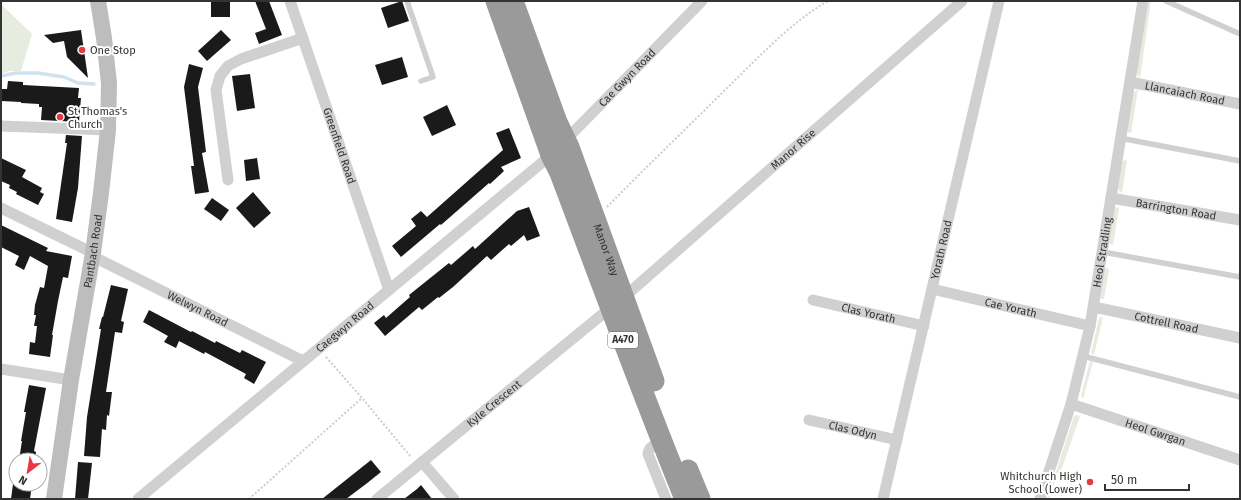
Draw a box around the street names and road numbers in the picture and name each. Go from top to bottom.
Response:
street label: Cae Gwyn Road [596,46,658,109]
street label: Llancaiach Road [1144,79,1226,107]
street label: Greenfield Road [321,106,359,186]
street label: Manor Rise [768,126,818,172]
street label: Barrington Road [1135,196,1217,222]
street label: Pantbach Road [81,213,105,289]
street label: Heol Stradling [1090,216,1114,288]
street label: Yorath Road [928,219,954,281]
street label: Manor Way [591,222,622,278]
street label: Welwyn Road [165,288,230,329]
street label: Cae Yorath [984,295,1038,320]
street label: Caegwyn Road [313,299,376,355]
street label: Clas Yorath [840,300,897,326]
street label: Cottrell Road [1133,309,1200,335]
road number: A470 [608,332,638,348]
street label: Kyle Crescent [464,377,524,429]
street label: Heol Gwrgan [1124,416,1187,448]
street label: Clas Odyn [827,418,878,442]

